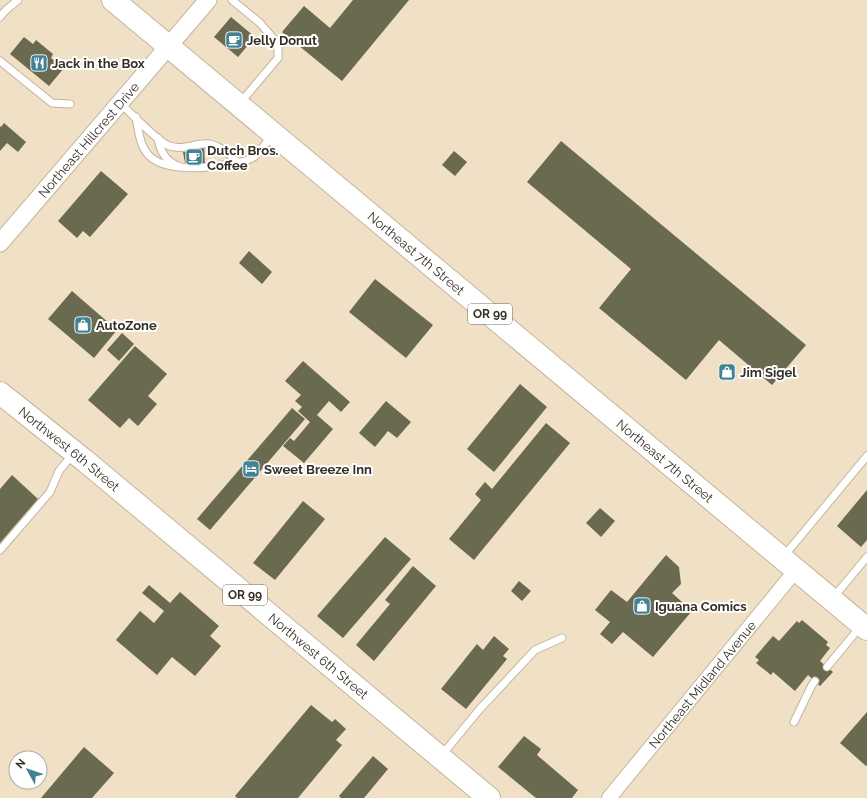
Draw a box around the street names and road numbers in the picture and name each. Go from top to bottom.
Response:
street label: Northeast Hillcrest Drive [35,79,142,201]
street label: Northeast 7th Street [365,209,468,298]
road number: OR 99 [468,304,512,324]
street label: Northwest 6th Street [16,404,123,495]
street label: Northeast 7th Street [613,416,717,506]
road number: OR 99 [223,585,267,605]
street label: Northwest 6th Street [265,610,372,702]
street label: Northeast Midland Avenue [646,618,759,751]

